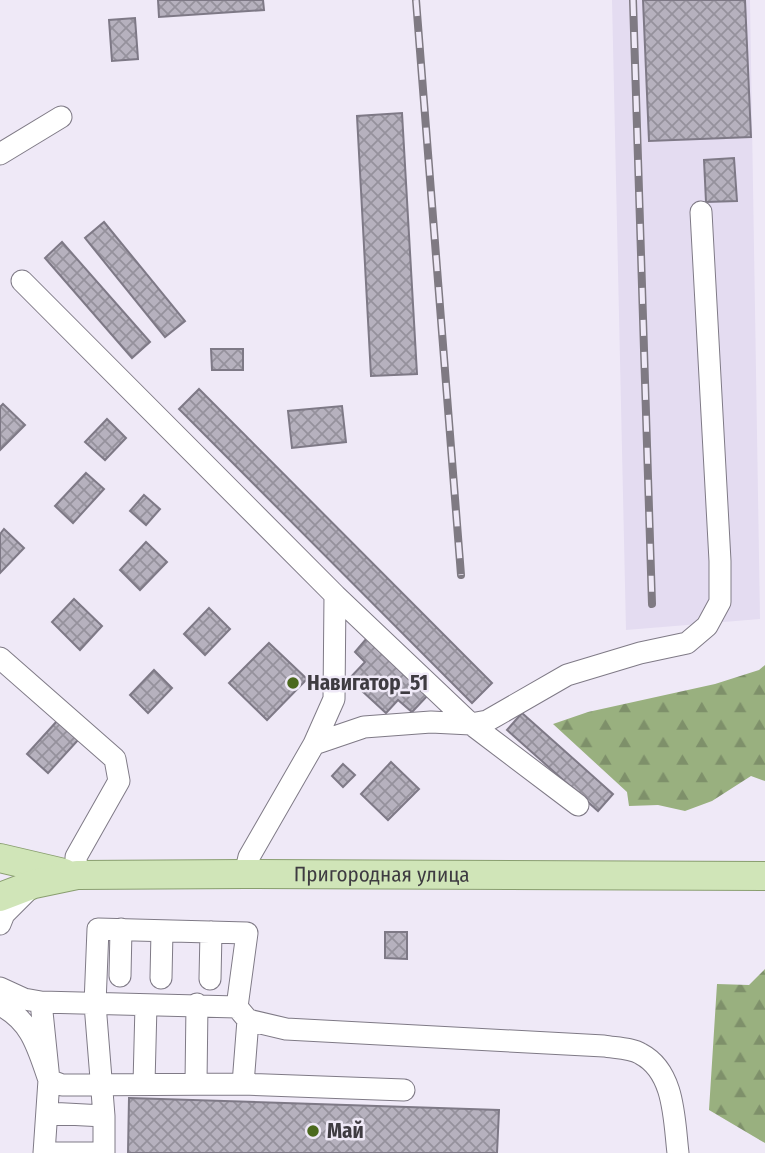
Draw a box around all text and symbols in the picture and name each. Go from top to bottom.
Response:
place label: Навигатор_51 [307,670,428,696]
marker: Навигатор_51 [285,675,301,691]
street label: Пригородная улица [294,861,470,888]
place label: Май [327,1118,364,1144]
marker: Май [305,1123,321,1139]

